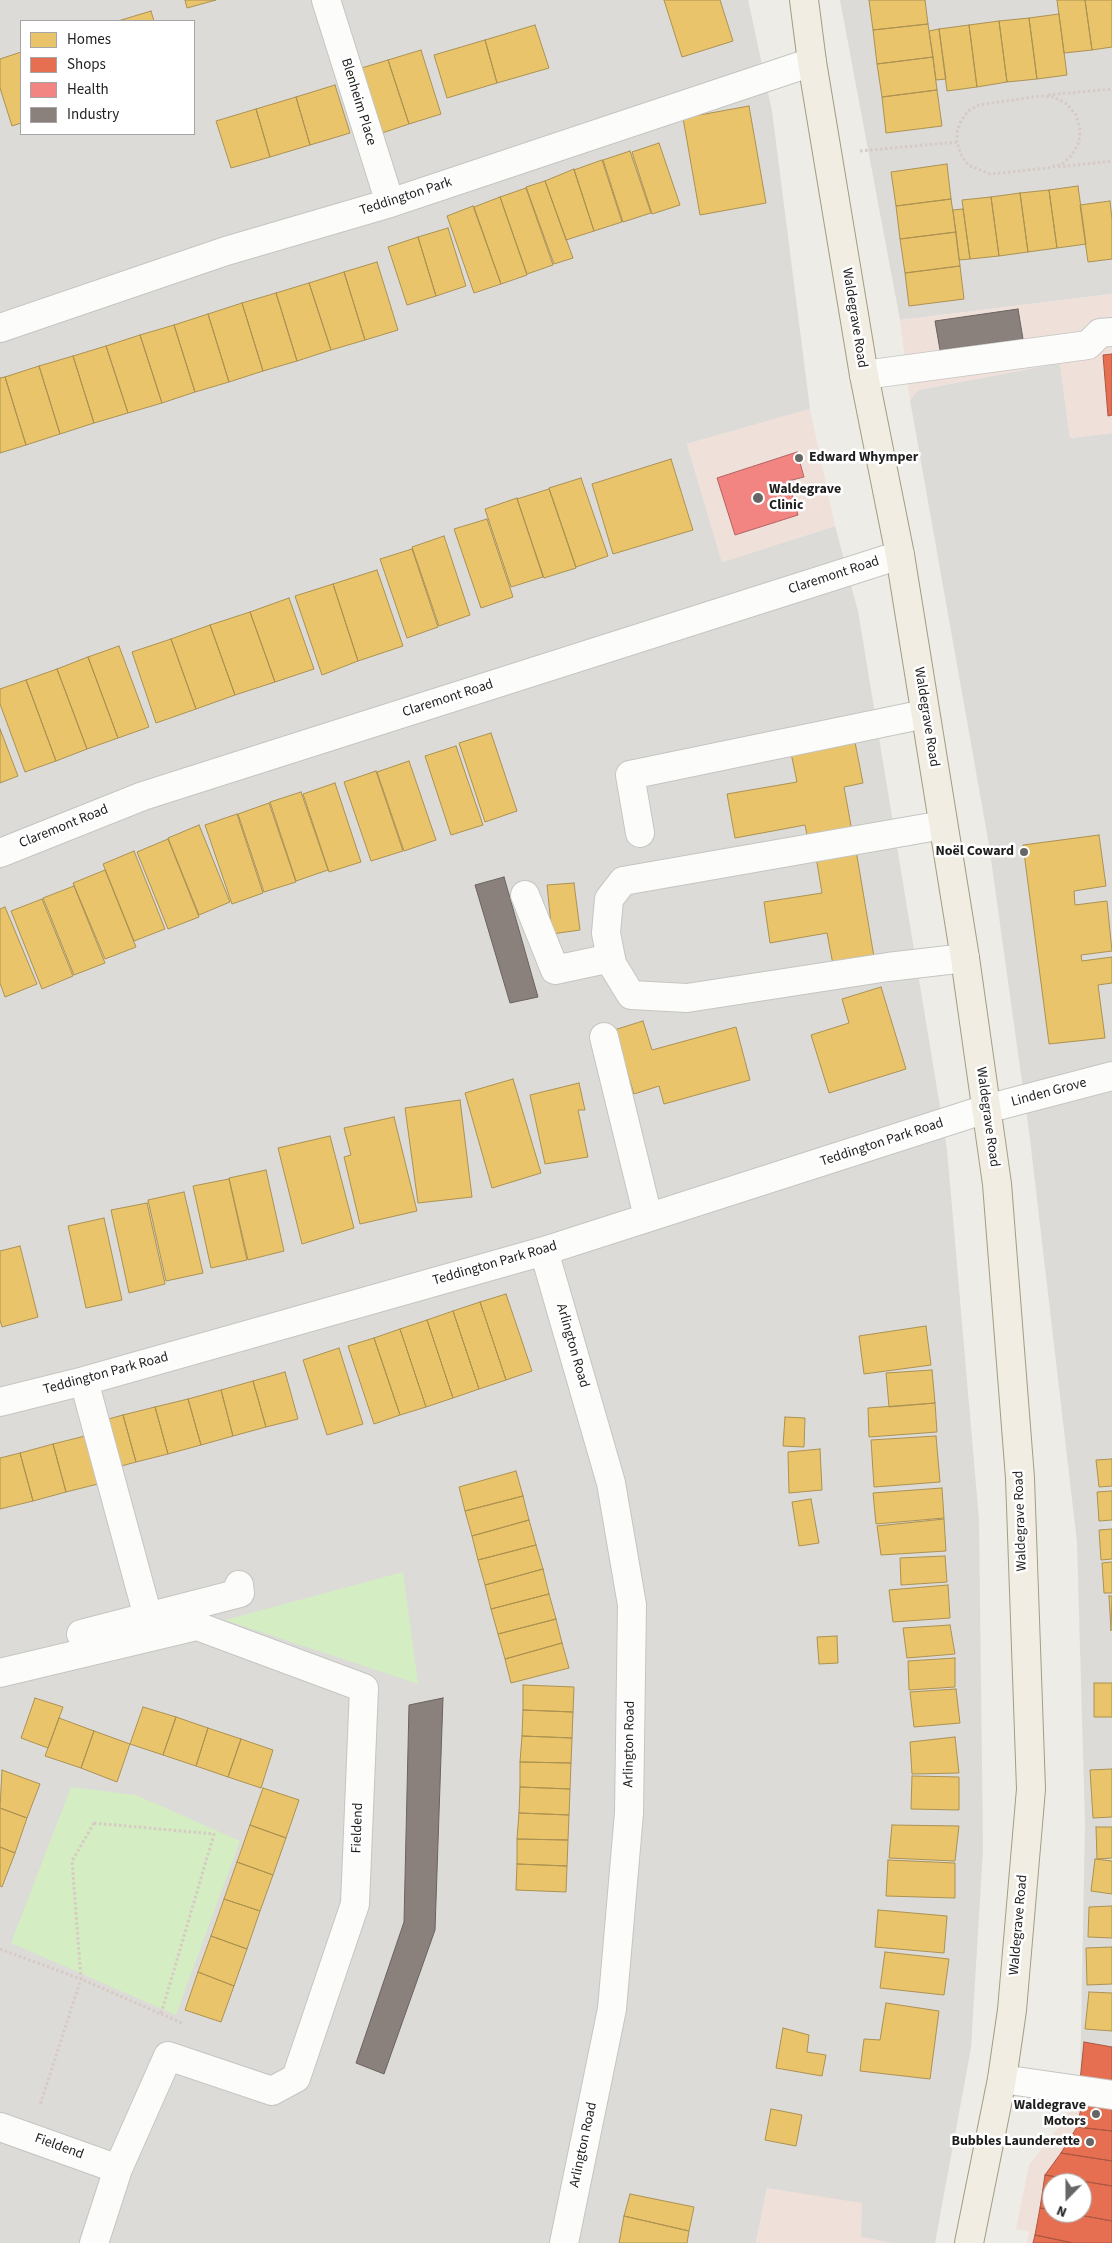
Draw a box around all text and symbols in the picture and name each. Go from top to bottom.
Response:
legend [20,20,195,135]
text: Homes [67,29,111,50]
text: Shops [67,54,106,75]
street label: Blenheim Place [337,56,379,148]
text: Health [67,79,109,100]
text: Industry [67,104,119,125]
street label: Teddington Park [358,174,454,220]
street label: Waldegrave Road [838,267,870,369]
place label: Edward Whymper [809,450,918,466]
marker: Edward Whymper [793,452,805,464]
place label: Waldegrave Clinic [769,482,841,514]
marker: Waldegrave Clinic [751,491,765,505]
street label: Claremont Road [786,553,882,599]
street label: Waldegrave Road [910,666,942,768]
street label: Claremont Road [400,676,496,722]
street label: Claremont Road [17,801,111,853]
place label: Noël Coward [936,844,1014,860]
marker: Noël Coward [1018,846,1030,858]
street label: Waldegrave Road [972,1066,1002,1168]
street label: Linden Grove [1009,1075,1089,1111]
street label: Teddington Park Road [818,1115,946,1171]
street label: Teddington Park Road [431,1238,559,1290]
street label: Arlington Road [552,1302,592,1390]
street label: Teddington Park Road [42,1349,170,1399]
street label: Waldegrave Road [1011,1470,1031,1572]
street label: Arlington Road [621,1700,639,1788]
street label: Fieldend [349,1802,367,1854]
street label: Waldegrave Road [1006,1874,1032,1976]
place label: Waldegrave Motors [1014,2098,1086,2130]
street label: Arlington Road [567,2101,601,2189]
marker: Waldegrave Motors [1090,2108,1102,2120]
street label: Fieldend [32,2130,86,2164]
place label: Bubbles Launderette [951,2134,1080,2150]
marker: Bubbles Launderette [1084,2136,1096,2148]
north arrow [1042,2173,1092,2223]
text: N [1054,2200,1070,2222]

